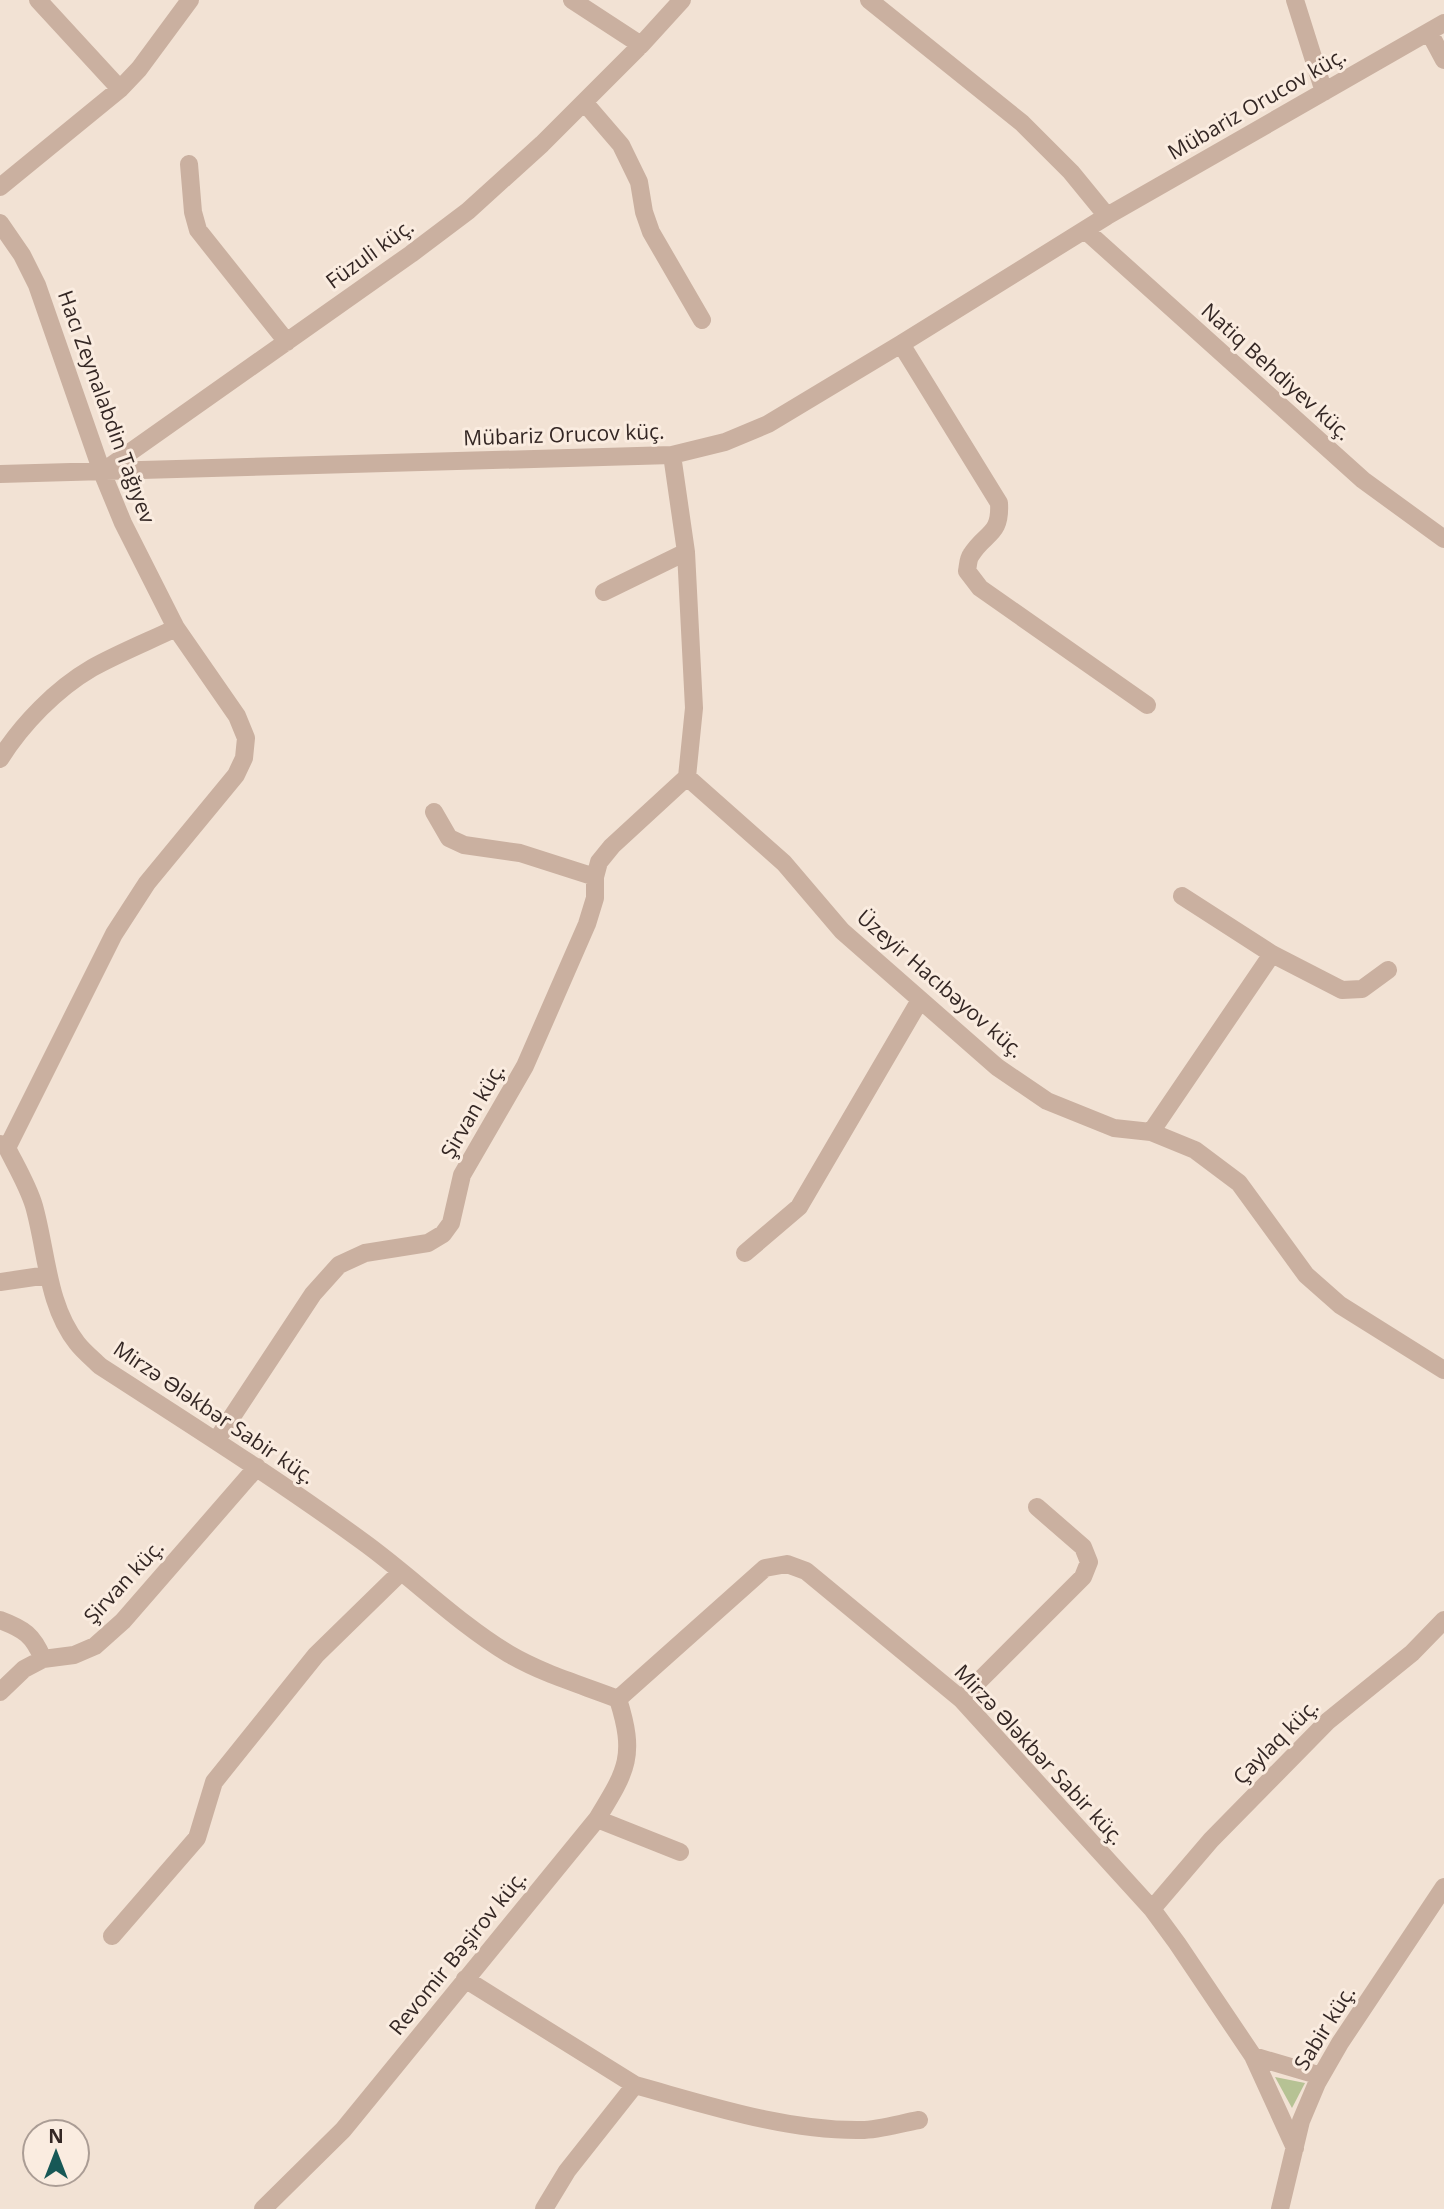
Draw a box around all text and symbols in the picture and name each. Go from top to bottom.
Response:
street label: Mübariz Orucov küç. [1162,41,1351,166]
street label: Füzuli küç. [320,212,419,294]
street label: Hacı Zeynalabdin Tağıyev [52,286,162,527]
street label: Natiq Behdiyev küç. [1196,296,1358,446]
street label: Mübariz Orucov küç. [463,416,665,452]
street label: Üzeyir Hacıbəyov küç. [851,903,1030,1064]
street label: Şirvan küç. [434,1058,511,1163]
street label: Mirzə Ələkbər Sabir küç. [108,1334,321,1490]
street label: Şirvan küç. [77,1533,169,1629]
street label: Mirzə Ələkbər Sabir küç. [949,1658,1131,1851]
street label: Çaylaq küç. [1226,1692,1324,1790]
street label: Revomir Bəşirov küç. [382,1864,532,2040]
street label: Sabir küç. [1287,1980,1361,2075]
north arrow [21,2118,91,2188]
text: N [48,2123,64,2149]

